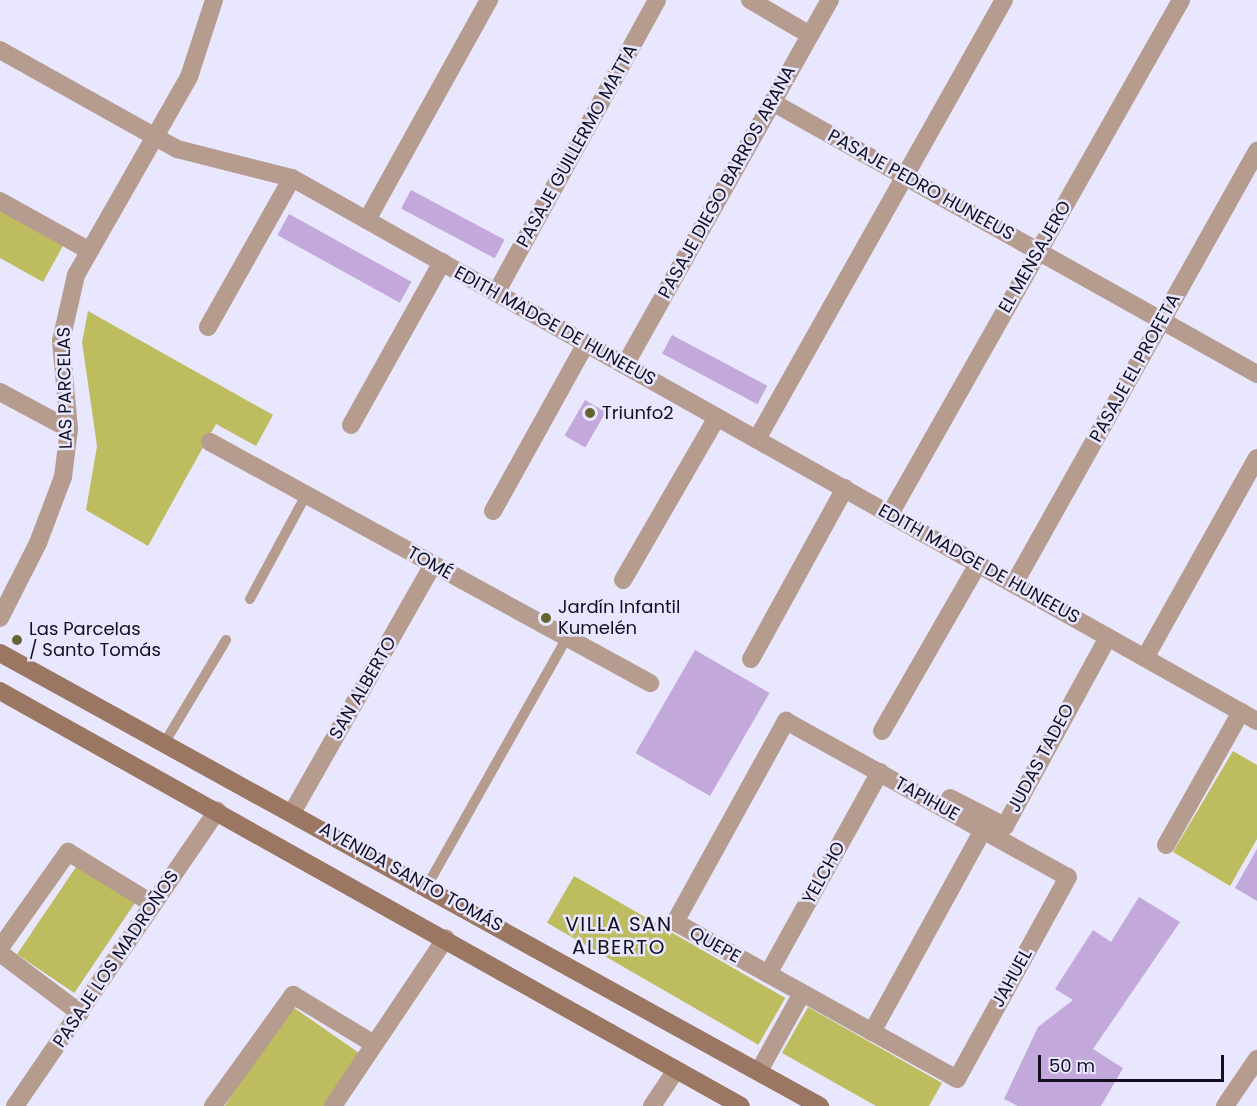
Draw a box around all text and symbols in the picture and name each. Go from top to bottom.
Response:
street label: PASAJE GUILLERMO MATTA [512,41,642,251]
street label: PASAJE DIEGO BARROS ARANA [654,62,800,302]
street label: PASAJE PEDRO HUNEEUS [824,125,1018,245]
street label: EL MENSAJERO [994,197,1076,317]
street label: EDITH MADGE DE HUNEEUS [450,262,660,390]
street label: PASAJE EL PROFETA [1085,290,1185,446]
street label: LAS PARCELAS [53,327,77,449]
place label: Triunfo2 [602,402,674,424]
marker: Triunfo2 [583,406,597,420]
street label: EDITH MADGE DE HUNEEUS [874,500,1084,628]
street label: TOMÉ [404,542,456,584]
place label: Jardín Infantil Kumelén [558,597,680,640]
marker: Jardín Infantil Kumelén [539,611,553,625]
place label: Las Parcelas / Santo Tomás [29,619,161,662]
marker: Las Parcelas / Santo Tomás [10,633,24,647]
street label: SAN ALBERTO [325,633,401,743]
street label: JUDAS TADEO [1003,700,1079,816]
street label: TAPIHUE [891,772,963,826]
street label: AVENIDA SANTO TOMÁS [316,818,506,936]
street label: YELCHO [798,838,850,908]
street label: PASAJE LOS MADROÑOS [49,866,183,1052]
district label: VILLA SAN ALBERTO [565,913,673,960]
street label: QUEPE [686,922,744,968]
street label: JAHUEL [987,945,1037,1011]
scale bar [1041,1043,1227,1081]
text: 50 m [1049,1053,1095,1078]

